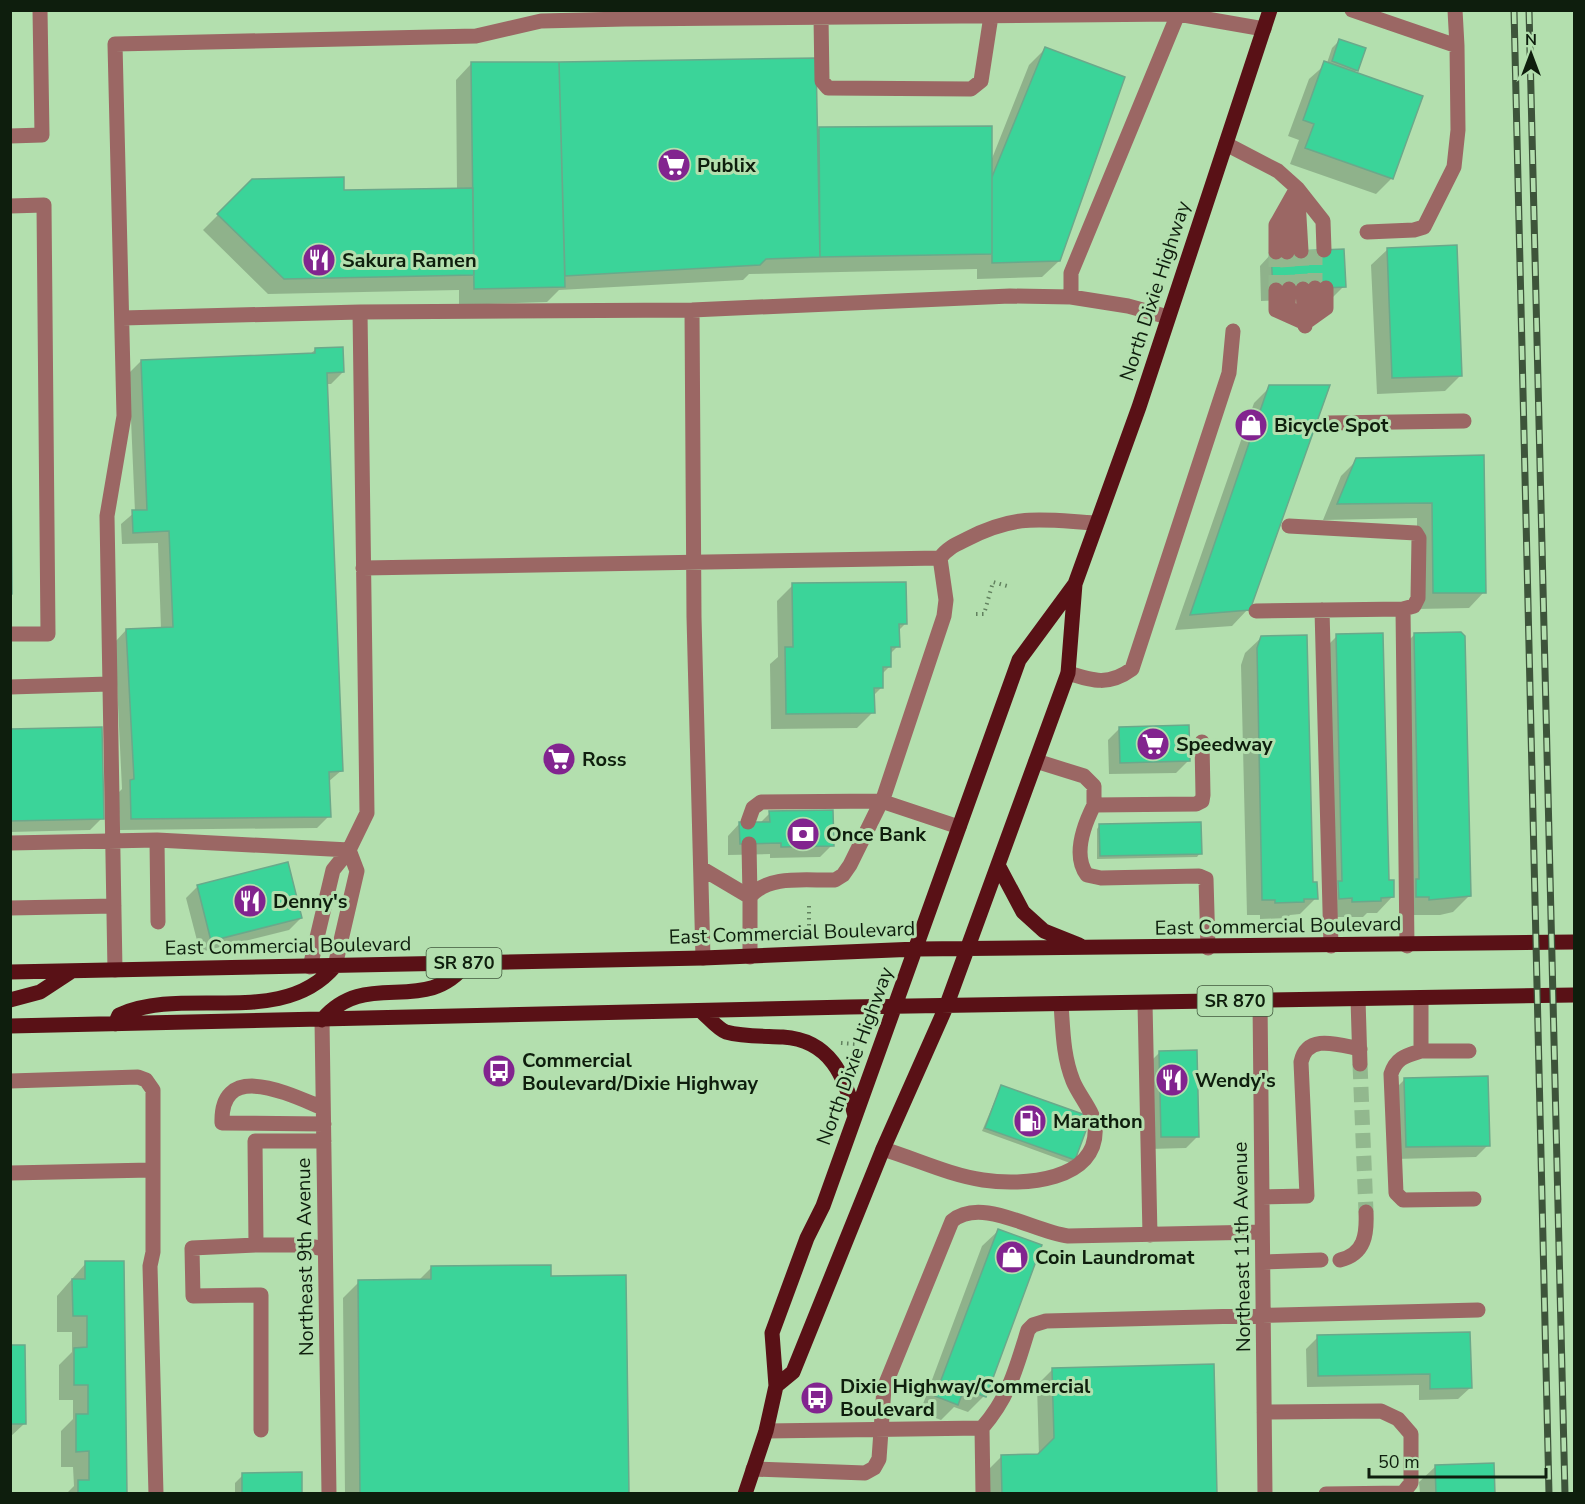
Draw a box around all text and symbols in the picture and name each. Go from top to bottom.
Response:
north arrow [1501,24,1561,84]
text: N [1525,29,1537,51]
supermarket icon: Publix [656,147,692,183]
place label: Publix [697,152,757,179]
street label: North Dixie Highway [1113,197,1197,384]
restaurant icon: Sakura Ramen [301,242,337,278]
place label: Sakura Ramen [342,247,477,274]
shop icon: Bicycle Spot [1233,407,1269,443]
place label: Bicycle Spot [1274,412,1389,439]
supermarket icon: Speedway [1135,726,1171,762]
place label: Speedway [1176,731,1273,758]
supermarket icon: Ross [541,741,577,777]
place label: Ross [582,746,627,773]
bank icon: Once Bank [785,816,821,852]
place label: Once Bank [826,821,927,848]
restaurant icon: Denny's [232,883,268,919]
place label: Denny's [273,888,348,915]
street label: East Commercial Boulevard [1154,910,1402,942]
street label: East Commercial Boulevard [668,915,916,951]
street label: East Commercial Boulevard [164,930,412,962]
road number: SR 870 [426,948,502,978]
street label: North Dixie Highway [810,962,900,1149]
road number: SR 870 [1198,986,1272,1016]
place label: Commercial Boulevard/Dixie Highway [522,1047,759,1097]
bus stop icon: Commercial Boulevard/Dixie Highway [481,1053,517,1089]
restaurant icon: Wendy's [1154,1062,1190,1098]
place label: Wendy's [1195,1067,1276,1094]
fuel station icon: Marathon [1012,1103,1048,1139]
place label: Marathon [1053,1108,1143,1135]
street label: Northeast 11th Avenue [1227,1142,1257,1352]
street label: Northeast 9th Avenue [290,1158,320,1356]
shop icon: Coin Laundromat [994,1239,1030,1275]
place label: Coin Laundromat [1035,1244,1195,1271]
place label: Dixie Highway/Commercial Boulevard [840,1373,1091,1423]
bus stop icon: Dixie Highway/Commercial Boulevard [799,1380,835,1416]
scale bar [1369,1441,1546,1479]
text: 50 m [1378,1450,1420,1474]

